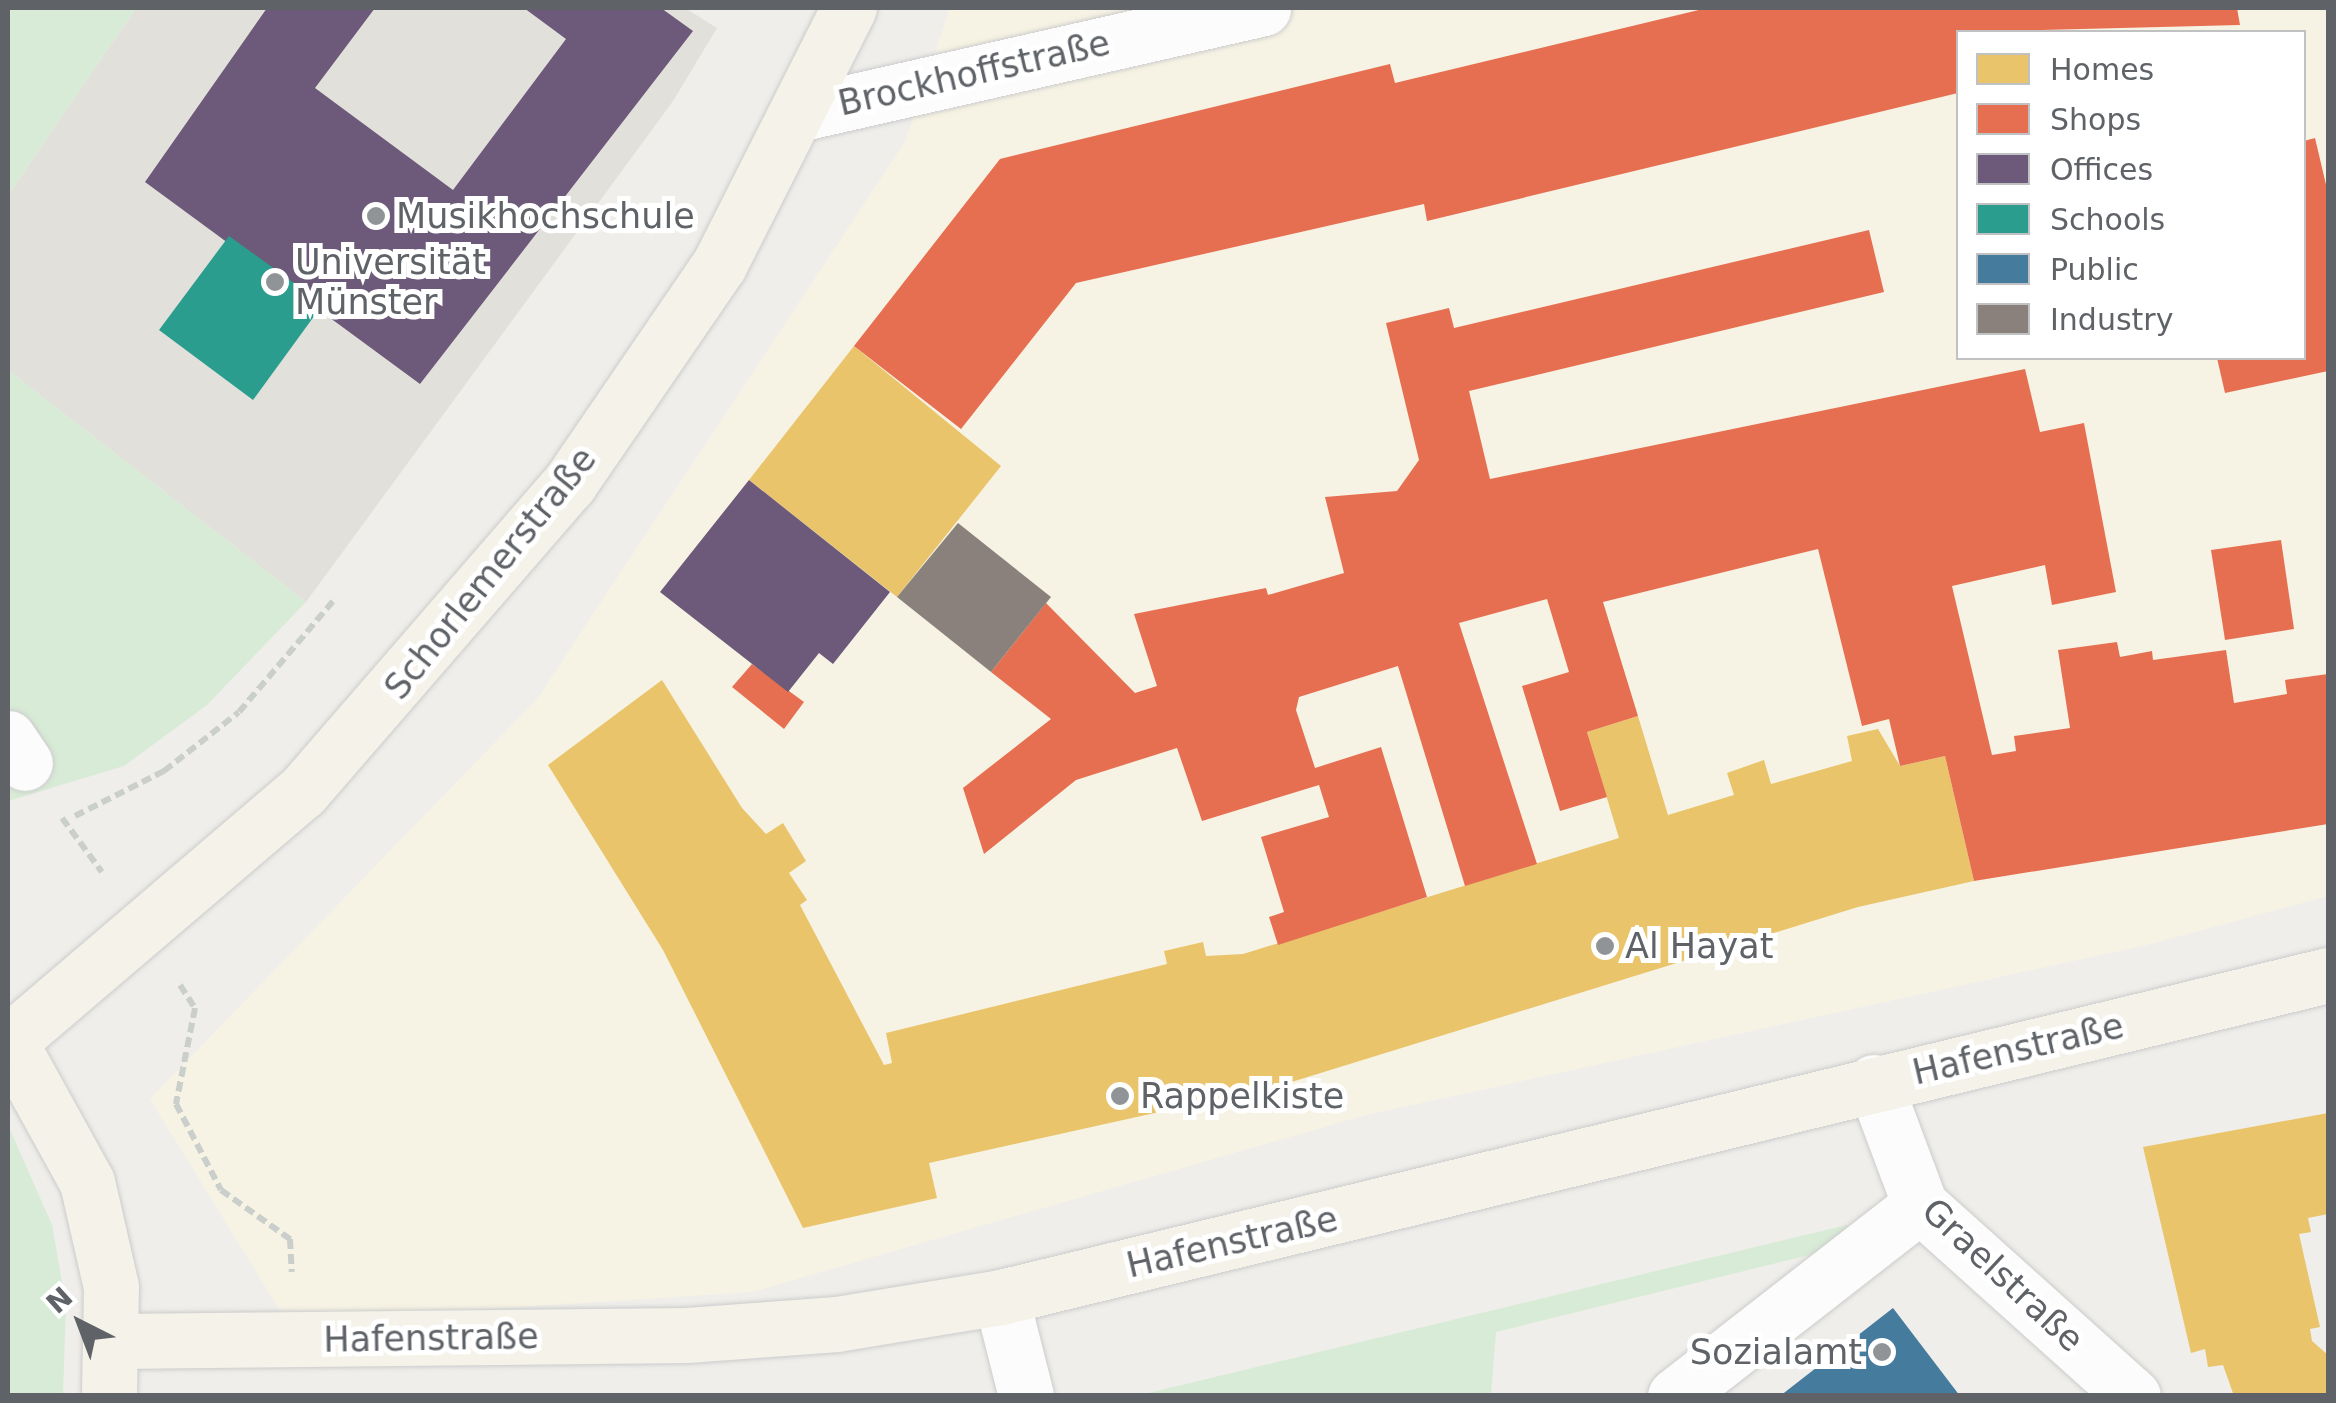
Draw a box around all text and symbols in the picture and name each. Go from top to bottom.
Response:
street label: Brockhoffstraße [834,21,1114,125]
legend [1956,30,2306,360]
text: Homes [2050,52,2154,87]
text: Shops [2050,102,2141,137]
text: Offices [2050,152,2153,187]
place label: Musikhochschule [396,195,695,237]
text: Schools [2050,202,2165,237]
marker: Musikhochschule [365,205,387,227]
place label: Universität Münster [295,241,486,323]
text: Public [2050,252,2139,287]
marker: Universität Münster [264,271,286,293]
text: Industry [2050,302,2173,337]
street label: Schorlemerstraße [375,439,605,707]
place label: Al Hayat [1625,925,1773,967]
marker: Al Hayat [1594,935,1616,957]
street label: Hafenstraße [1908,1004,2128,1094]
place label: Rappelkiste [1140,1075,1344,1117]
marker: Rappelkiste [1109,1085,1131,1107]
street label: Graelstraße [1913,1190,2093,1360]
street label: Hafenstraße [1122,1197,1342,1287]
north arrow [30,1273,130,1373]
text: N [40,1280,79,1320]
street label: Hafenstraße [323,1315,539,1361]
place label: Sozialamt [1690,1331,1862,1373]
marker: Sozialamt [1871,1341,1893,1363]

